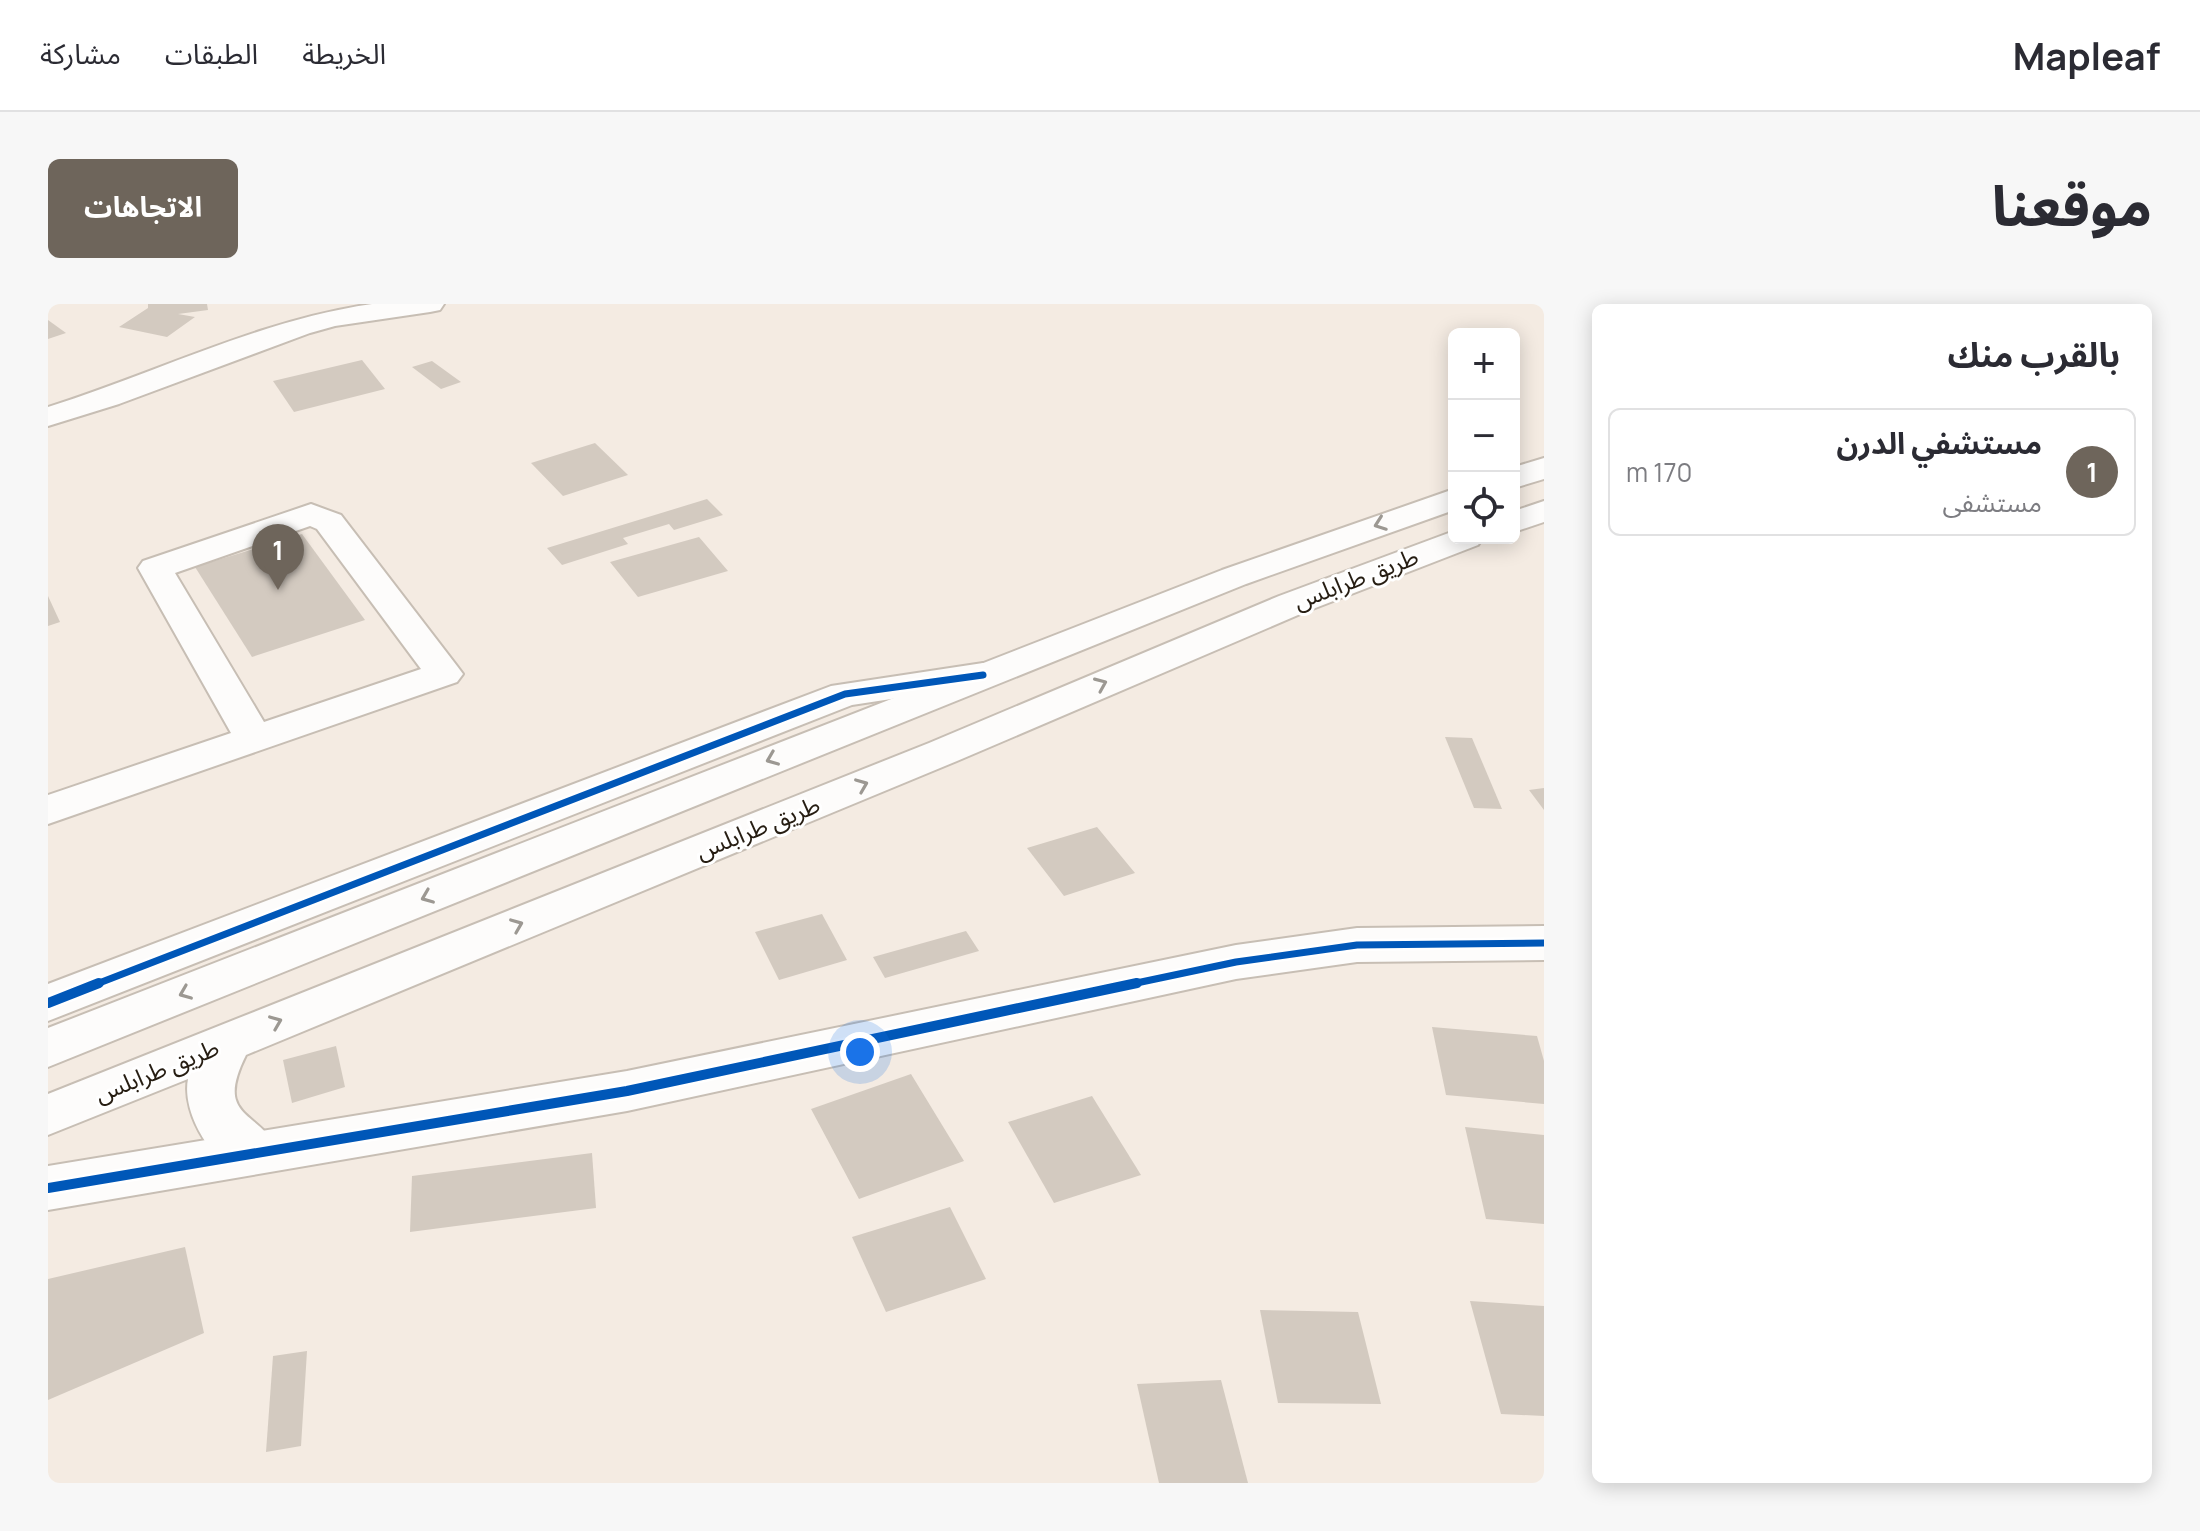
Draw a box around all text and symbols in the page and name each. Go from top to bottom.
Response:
text: Mapleaf [2013,29,2160,81]
text: مشاركة [40,34,121,72]
text: الطبقات [165,34,258,72]
text: الخريطة [302,34,386,72]
button: الاتجاهات [48,159,238,258]
text: موقعنا [1992,166,2152,243]
map controls [1448,328,1520,544]
button: + [1448,328,1520,400]
text: بالقرب منك [1947,331,2120,377]
button: − [1448,400,1520,472]
text: مستشفي الدرن [1837,422,2042,463]
text: 170 m [1626,454,1692,490]
text: 1 [2086,454,2098,490]
button: locate [1448,472,1520,544]
text: مستشفى [1942,484,2042,520]
one-way arrow [1374,514,1388,531]
pin: 1 [252,524,304,590]
street label: طريق طرابلس [1288,539,1423,617]
one-way arrow [1093,678,1107,694]
one-way arrow [766,749,780,766]
one-way arrow [854,779,868,795]
street label: طريق طرابلس [690,787,825,867]
one-way arrow [421,887,435,904]
one-way arrow [509,918,523,935]
one-way arrow [179,983,193,1000]
one-way arrow [268,1015,282,1032]
street label: طريق طرابلس [89,1030,224,1110]
your location [840,1032,880,1072]

